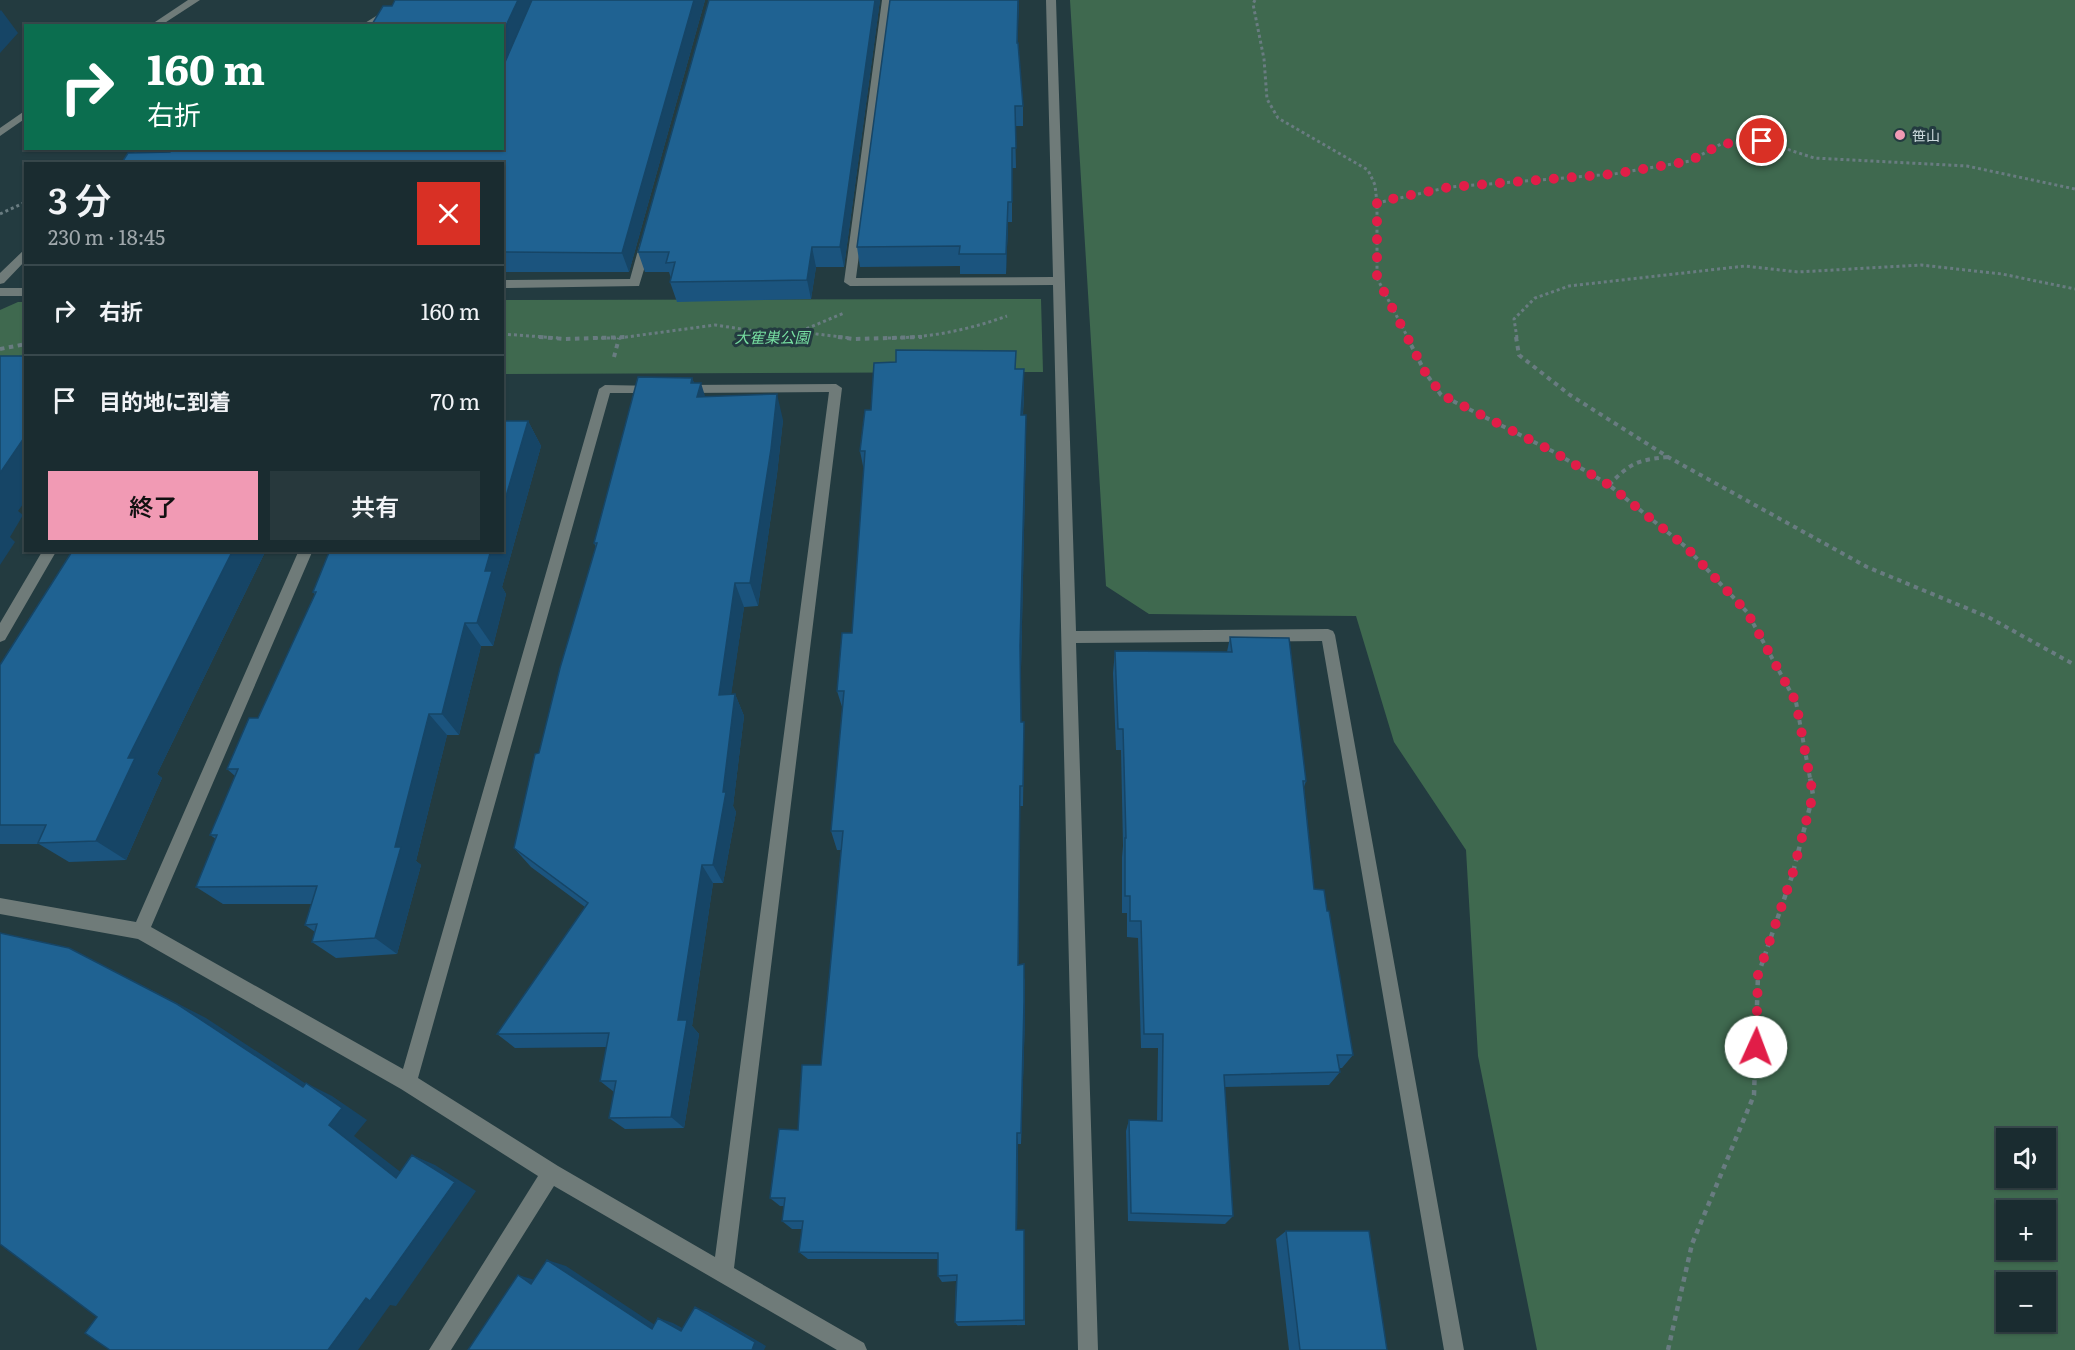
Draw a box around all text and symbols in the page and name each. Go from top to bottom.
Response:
text: 160 m [147,36,265,98]
icon: right [48,48,126,126]
text: 右折 [147,93,201,133]
pin [1736,115,1787,166]
icon: arrive [1745,124,1778,157]
place label: 笹山 [1912,125,1940,145]
marker: 笹山 [1893,128,1907,142]
text: 3 分 [48,172,111,225]
button: close [417,182,480,245]
text: 230 m · 18:45 [48,221,165,251]
icon: right [48,294,81,327]
text: 右折 [99,294,143,327]
text: 160 m [421,294,480,327]
park label: 大寉巣公園 [734,325,811,348]
icon: arrive [48,384,81,417]
text: 目的地に到着 [99,384,231,417]
text: 70 m [430,384,480,417]
button: 終了 [48,471,258,540]
button: 共有 [270,471,480,540]
position arrow [1724,1015,1788,1079]
map controls [1996,1128,2056,1332]
button: sound [1996,1128,2056,1188]
button: + [1996,1200,2056,1260]
button: − [1996,1272,2056,1332]

